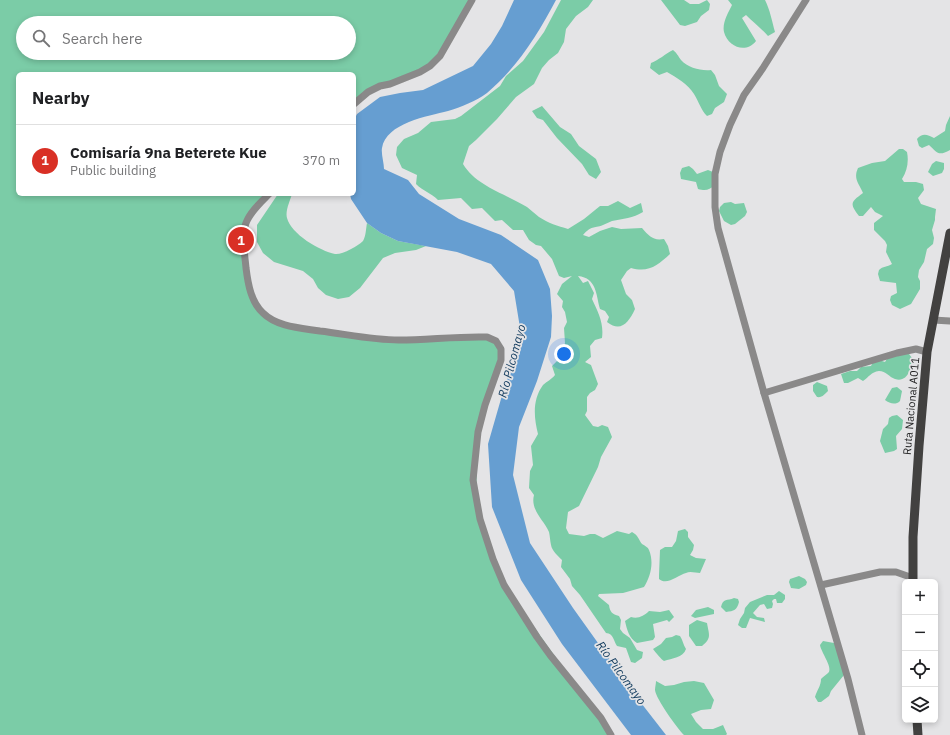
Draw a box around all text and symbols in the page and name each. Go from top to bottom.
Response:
search box [16,16,356,60]
icon: search [30,27,52,49]
text: Search here [62,29,142,48]
text: Nearby [32,87,90,109]
text: Comisaría 9na Beterete Kue [70,143,267,162]
text: 1 [41,152,49,169]
text: 370 m [302,152,340,169]
text: Public building [70,162,156,179]
pin: 1 [228,225,254,255]
water label: Río Pilcomayo [495,322,529,399]
your location [554,344,574,364]
street label: Ruta Nacional A011 [900,356,922,456]
map controls [902,579,938,723]
button: + [902,579,938,615]
button: − [902,615,938,651]
water label: Río Pilcomayo [593,638,650,708]
button: locate [902,651,938,687]
button: layers [902,687,938,723]

